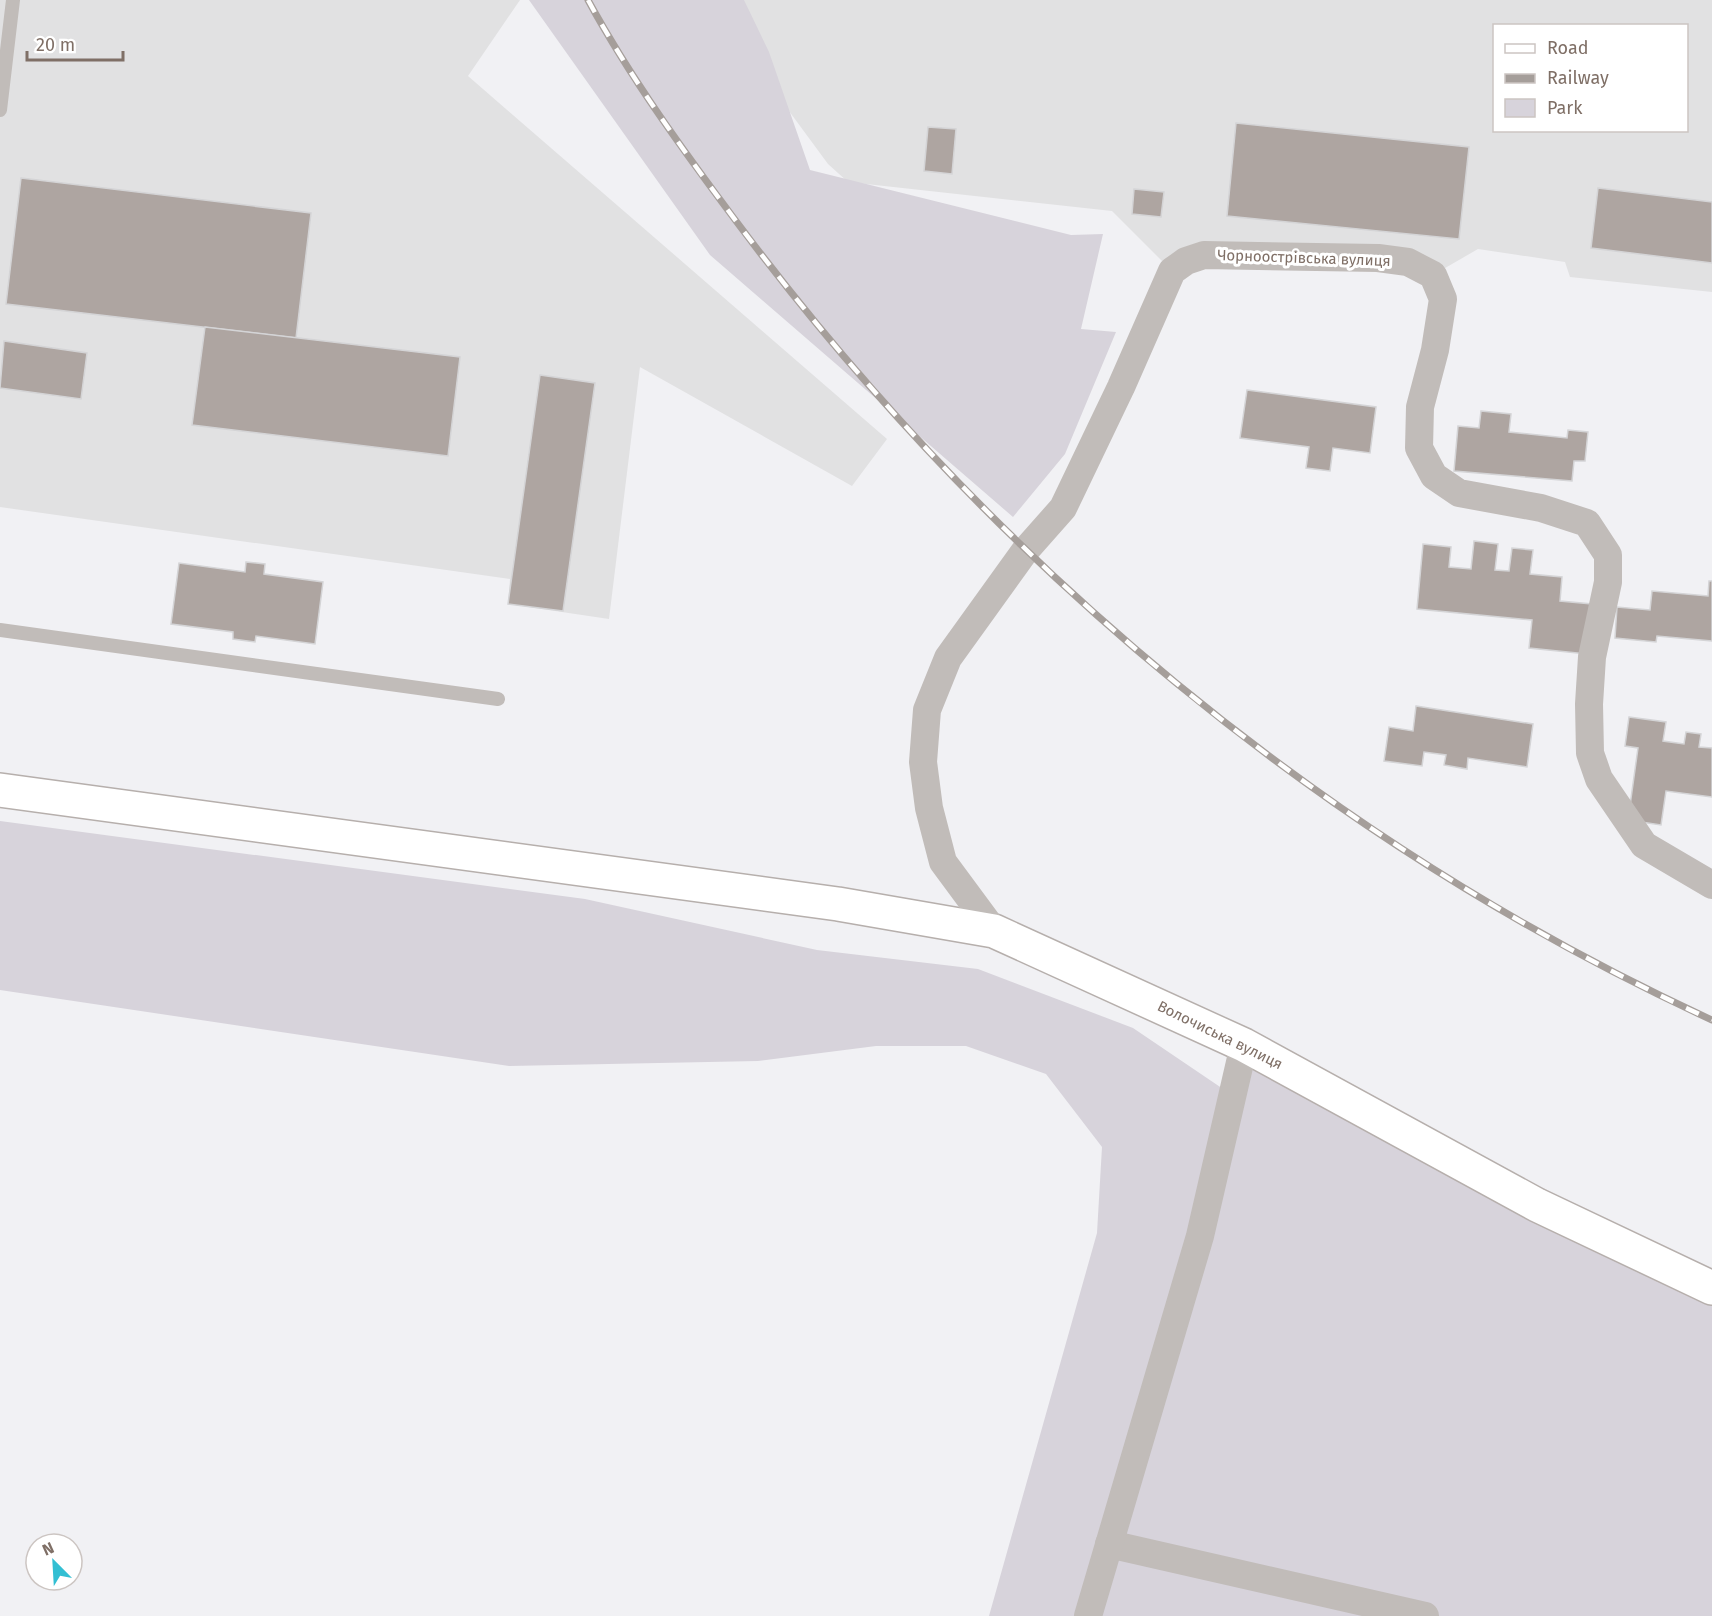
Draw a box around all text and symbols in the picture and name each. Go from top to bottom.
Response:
scale bar [27,24,123,62]
legend [1493,24,1688,132]
text: 20 m [36,34,75,56]
text: Road [1547,37,1589,59]
text: Railway [1547,67,1609,89]
text: Park [1547,97,1583,119]
street label: Чорноострівська вулиця [1217,246,1391,270]
street label: Волочиська вулиця [1154,997,1286,1073]
north arrow [24,1532,84,1592]
text: N [39,1538,57,1560]

